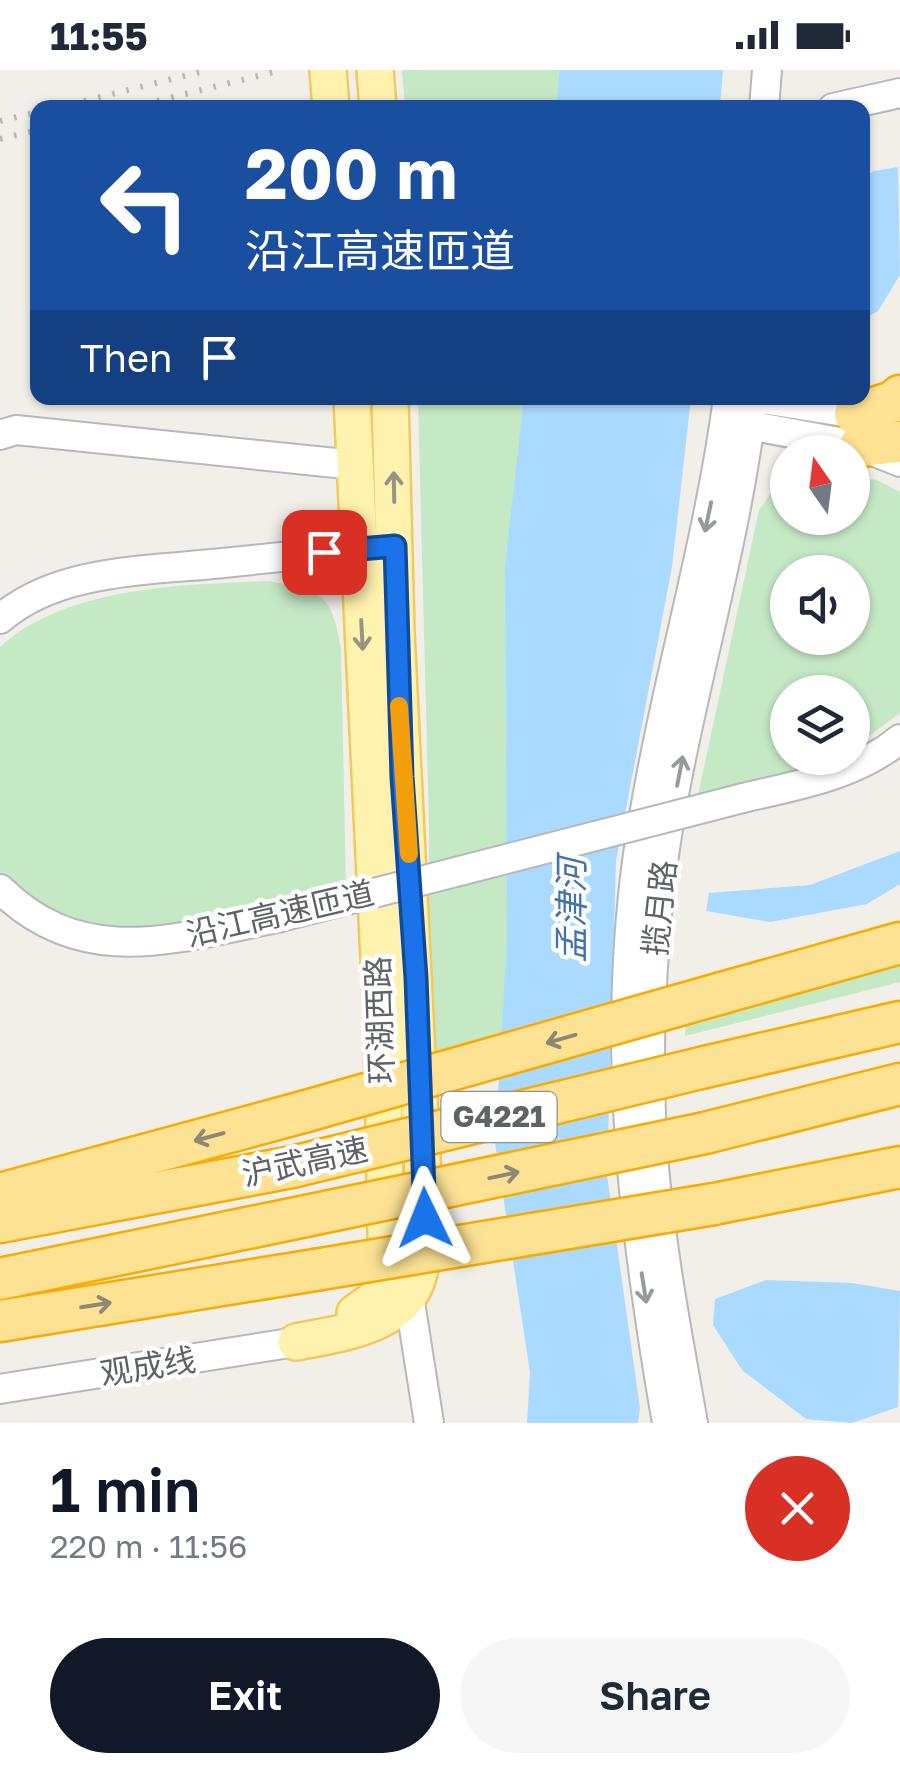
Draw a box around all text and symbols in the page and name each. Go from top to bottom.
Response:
text: 11:55 [50,13,148,58]
text: 200 m [245,130,457,214]
icon: left [80,140,210,270]
text: 沿江高速匝道 [245,223,515,277]
icon: arrive [192,330,247,385]
text: Then [80,335,172,380]
north arrow [770,435,870,535]
map controls [770,435,870,775]
one-way arrow [384,472,403,504]
one-way arrow [698,500,716,532]
pin [282,510,367,595]
icon: arrive [297,525,352,580]
button: sound [770,555,870,655]
one-way arrow [353,618,372,650]
button: layers [770,675,870,775]
one-way arrow [671,755,690,788]
water label: 孟津河 [550,852,592,963]
street label: 揽月路 [635,858,683,958]
street label: 沿江高速匝道 [182,873,378,953]
street label: 环湖西路 [358,955,400,1085]
one-way arrow [546,1031,577,1049]
road number: G4221 [442,1092,556,1142]
one-way arrow [193,1129,225,1148]
street label: 沪武高速 [238,1129,371,1193]
one-way arrow [487,1165,519,1184]
position arrow [373,1166,477,1270]
one-way arrow [635,1272,654,1304]
one-way arrow [80,1296,112,1314]
street label: 观成线 [97,1340,198,1392]
text: 1 min [50,1453,200,1525]
button: close [745,1456,850,1561]
text: 220 m · 11:56 [50,1527,247,1565]
button: Exit [50,1638,440,1753]
button: Share [460,1638,850,1753]

